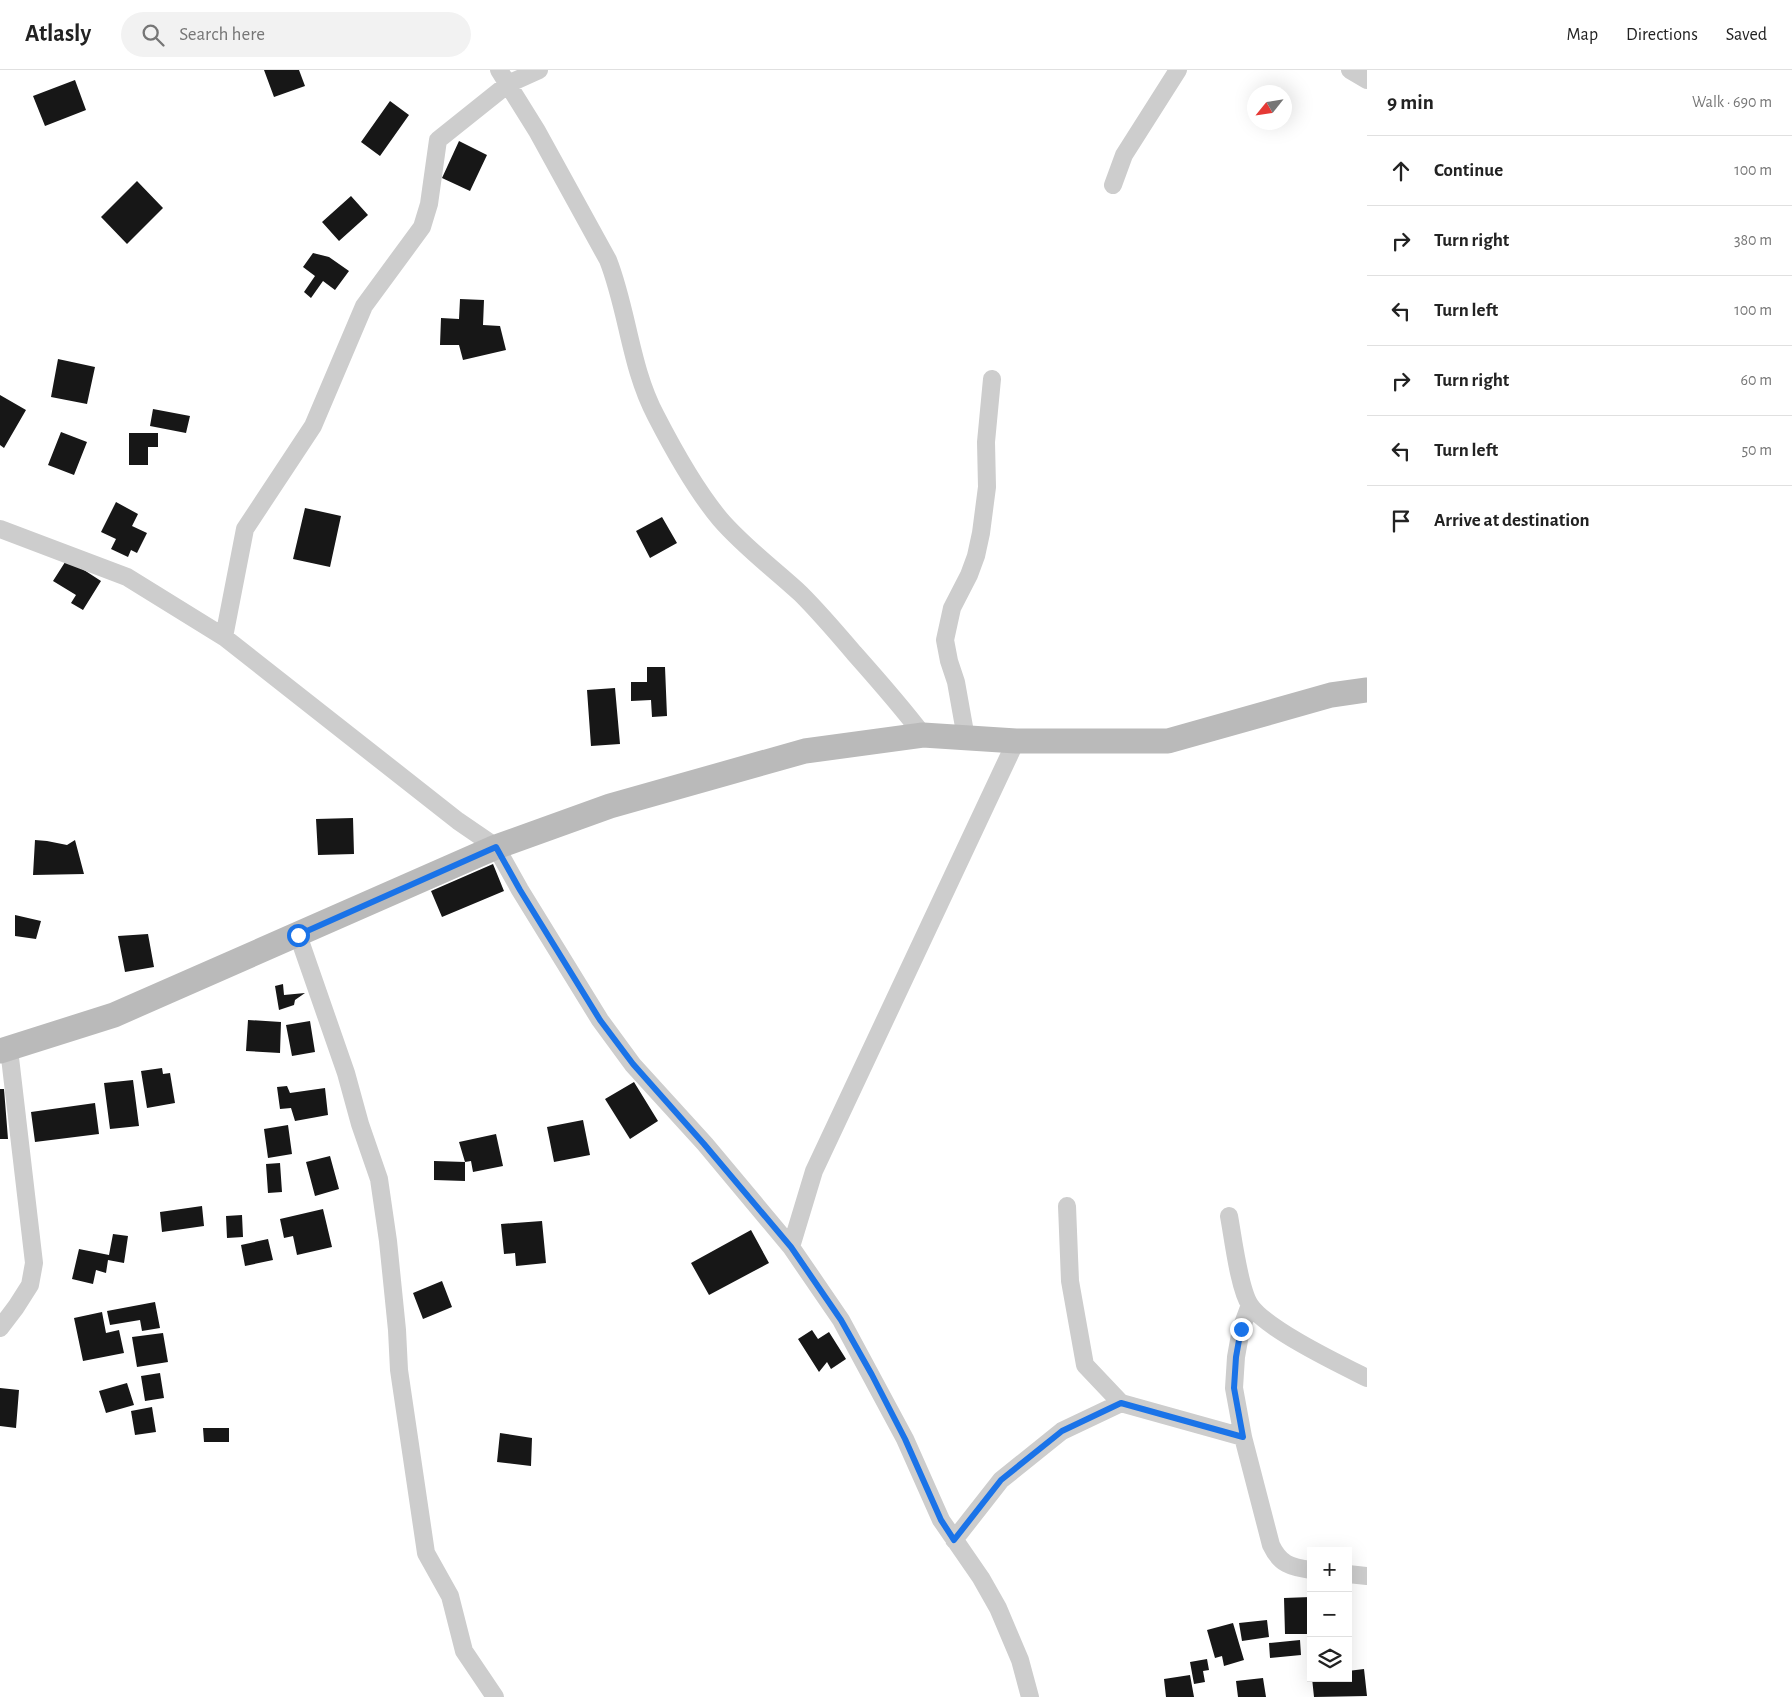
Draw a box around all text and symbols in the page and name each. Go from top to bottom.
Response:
search box [121,12,471,57]
icon: search [139,21,167,49]
text: Atlasly [25,22,91,46]
text: Search here [179,25,265,44]
text: Map [1567,26,1598,44]
text: Directions [1626,26,1698,44]
text: Saved [1726,26,1767,44]
north arrow [1247,85,1292,130]
text: 9 min [1387,92,1434,113]
text: Walk · 690 m [1692,94,1772,110]
icon: ahead [1387,157,1415,185]
text: Continue [1434,161,1503,180]
text: 100 m [1734,162,1772,178]
icon: right [1387,227,1415,255]
text: Turn right [1434,231,1509,250]
text: 380 m [1734,232,1772,248]
icon: left [1387,297,1415,325]
text: Turn left [1434,301,1498,320]
text: 100 m [1734,302,1772,318]
icon: right [1387,367,1415,395]
text: Turn right [1434,371,1509,390]
text: 60 m [1741,372,1772,388]
icon: left [1387,437,1415,465]
text: Turn left [1434,441,1498,460]
text: 50 m [1741,442,1772,458]
icon: arrive [1387,507,1415,535]
text: Arrive at destination [1434,511,1590,530]
route start [287,924,310,947]
route end [1230,1318,1253,1341]
map controls [1307,1547,1352,1682]
button: + [1307,1547,1352,1592]
button: − [1307,1592,1352,1637]
button: layers [1307,1637,1352,1682]

